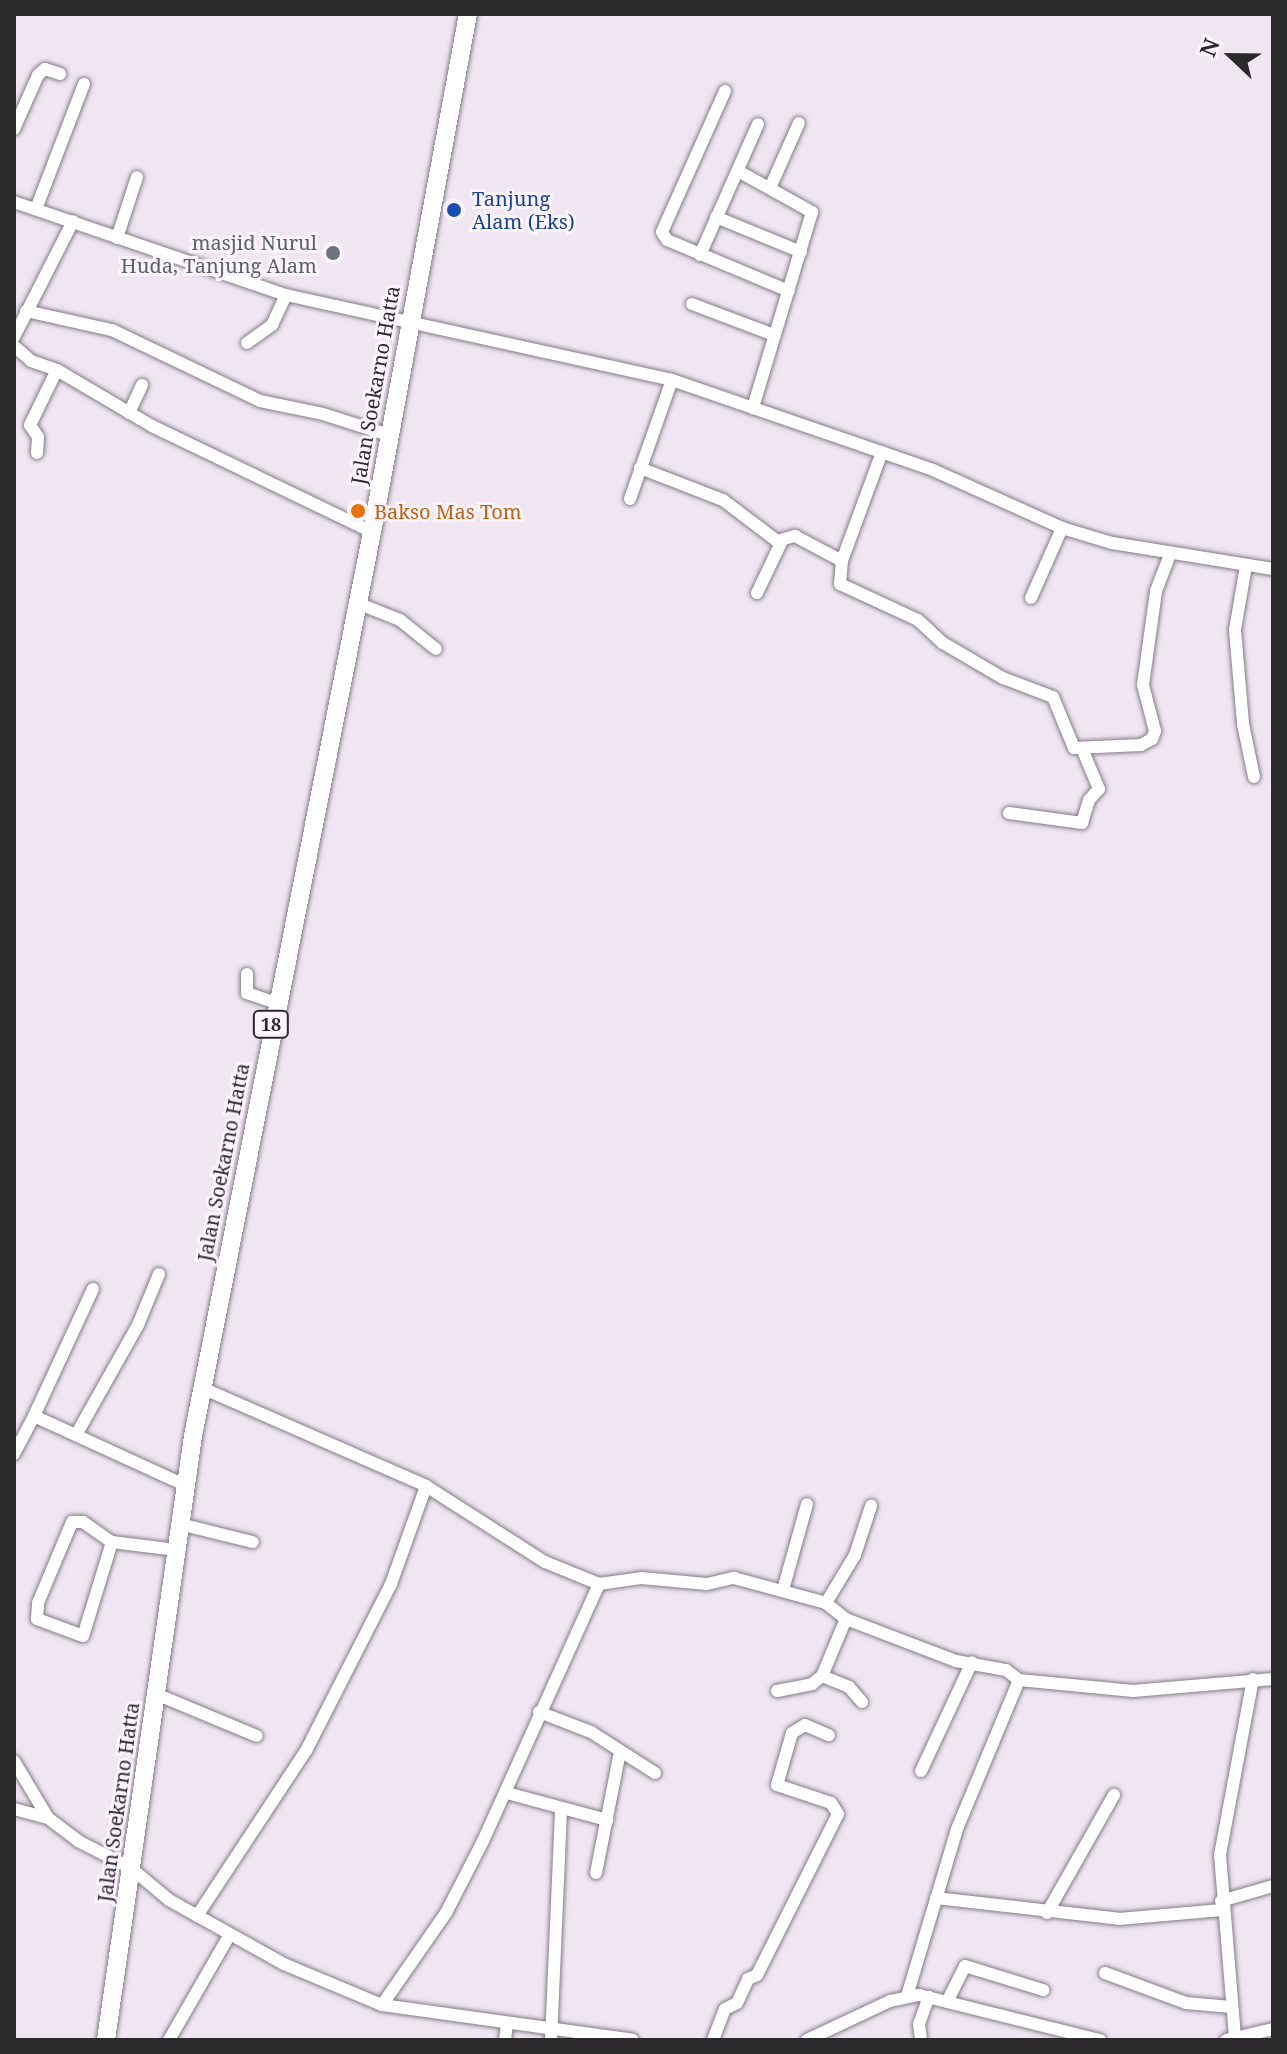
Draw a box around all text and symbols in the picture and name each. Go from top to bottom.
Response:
north arrow [1191,16,1271,96]
text: N [1192,33,1226,61]
place label: Tanjung Alam (Eks) [472,186,575,233]
marker: Tanjung Alam (Eks) [443,199,465,221]
place label: masjid Nurul Huda, Tanjung Alam [121,230,317,277]
marker: masjid Nurul Huda, Tanjung Alam [324,244,342,262]
street label: Jalan Soekarno Hatta [346,284,404,486]
place label: Bakso Mas Tom [374,499,522,523]
marker: Bakso Mas Tom [349,502,367,520]
road number: 18 [251,1010,291,1038]
street label: Jalan Soekarno Hatta [192,1061,254,1263]
street label: Jalan Soekarno Hatta [92,1701,144,1903]

